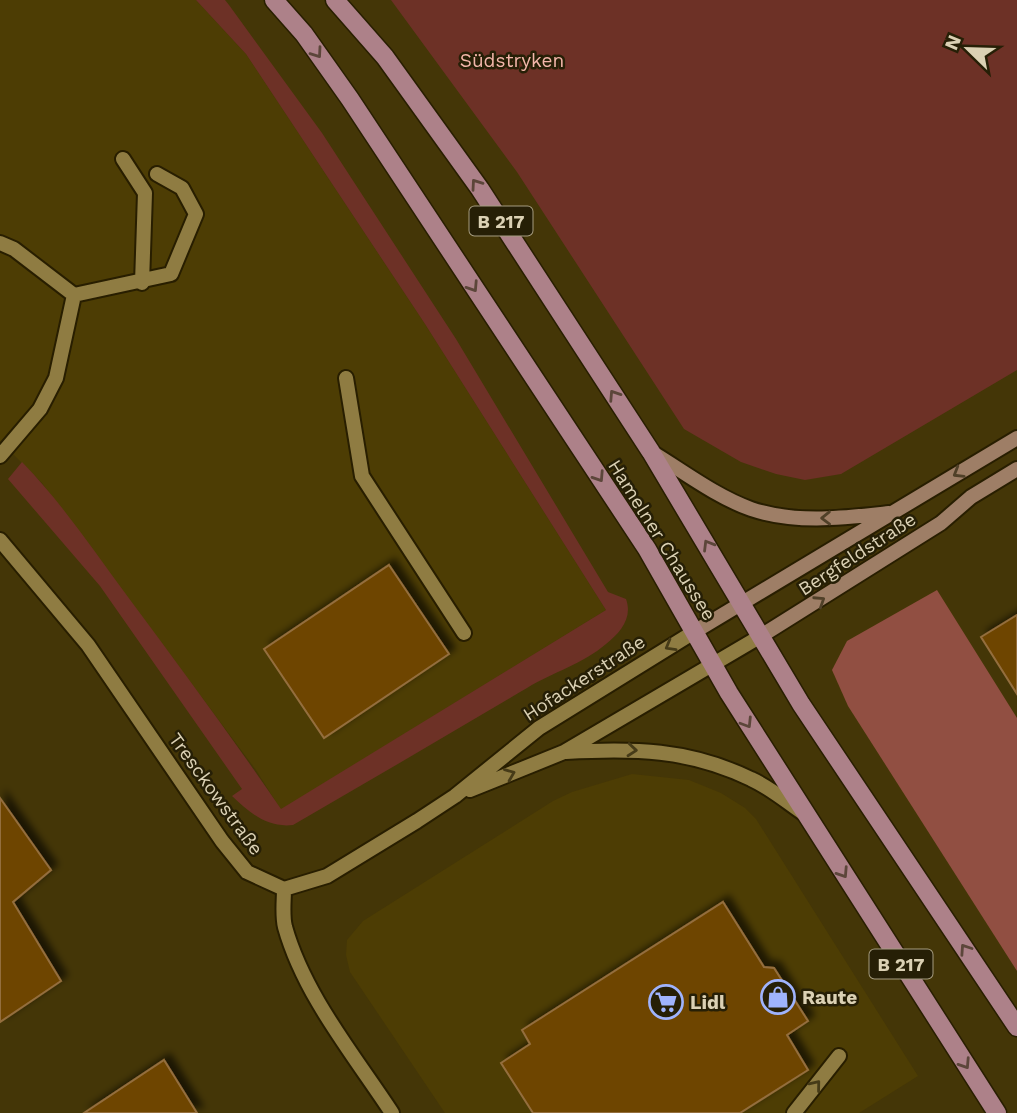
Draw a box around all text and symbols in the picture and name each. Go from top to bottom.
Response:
north arrow [933,14,1003,84]
text: N [939,32,966,54]
one-way arrow [309,45,321,58]
park label: Südstryken [460,49,564,72]
one-way arrow [472,179,484,192]
road number: B 217 [470,206,532,236]
one-way arrow [465,279,478,292]
one-way arrow [610,390,622,403]
street label: Hamelner Chaussee [603,455,721,625]
one-way arrow [953,465,966,478]
one-way arrow [591,469,603,482]
street label: Bergfeldstraße [794,507,920,601]
one-way arrow [821,511,832,526]
one-way arrow [704,540,717,553]
one-way arrow [812,597,825,609]
street label: Hofackerstraße [519,630,649,726]
one-way arrow [665,638,677,651]
one-way arrow [739,715,752,728]
street label: Tresckowstraße [164,728,268,860]
one-way arrow [627,742,638,757]
one-way arrow [503,769,515,783]
one-way arrow [834,865,847,878]
one-way arrow [961,944,973,957]
road number: B 217 [870,950,932,979]
shop icon: Raute [759,978,797,1016]
supermarket icon: Lidl [647,983,685,1021]
place label: Raute [802,986,857,1009]
place label: Lidl [690,991,726,1014]
one-way arrow [957,1057,970,1070]
one-way arrow [808,1080,821,1092]

